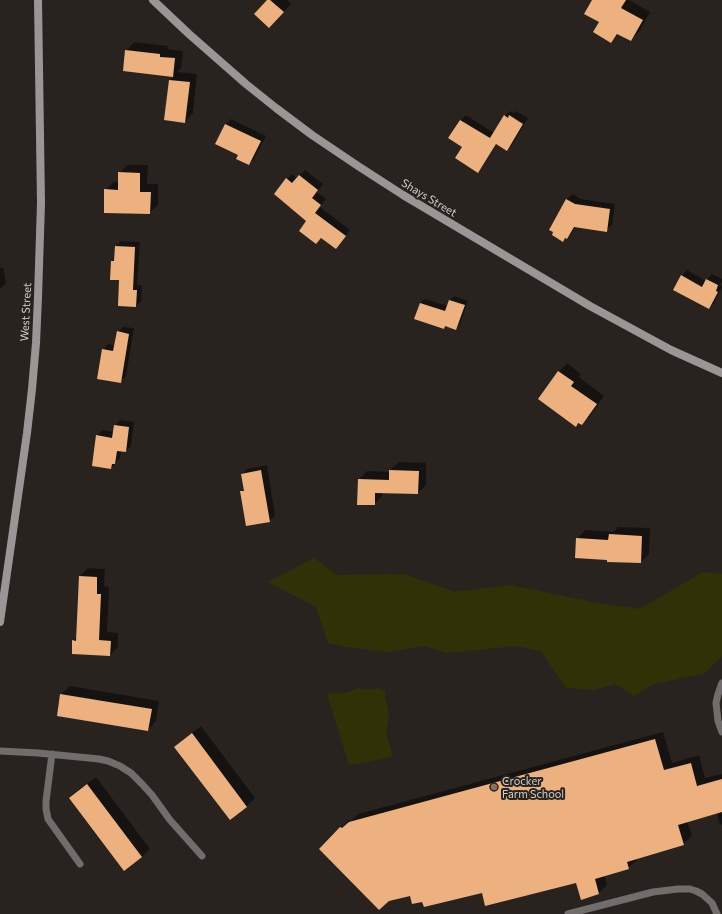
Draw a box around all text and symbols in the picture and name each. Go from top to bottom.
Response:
street label: Shays Street [399,176,459,220]
street label: West Street [18,282,34,342]
place label: Crocker Farm School [502,774,564,800]
marker: Crocker Farm School [489,782,499,792]

